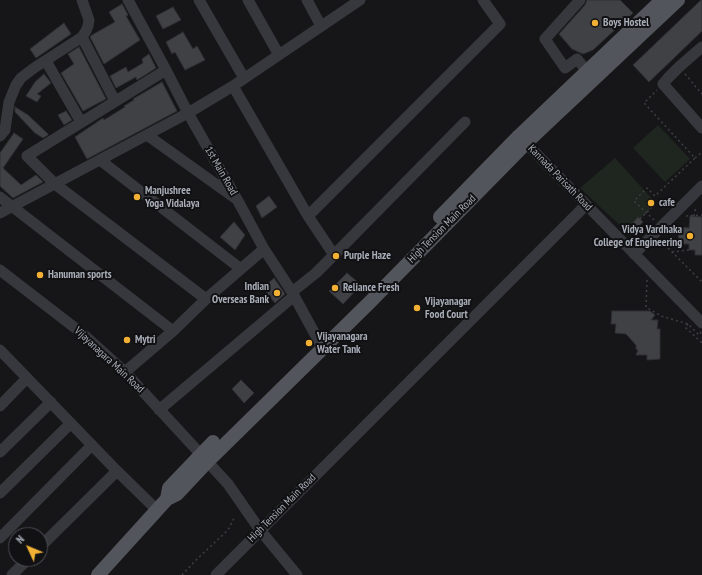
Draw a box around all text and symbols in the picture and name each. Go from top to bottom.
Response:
place label: Boys Hostel [603,16,649,30]
marker: Boys Hostel [590,18,600,28]
street label: Kannada Parisath Road [525,142,595,214]
street label: 1st Main Road [202,144,240,198]
place label: Manjushree Yoga Vidalaya [145,184,200,210]
marker: Manjushree Yoga Vidalaya [132,192,142,202]
street label: High Tension Main Road [405,192,479,266]
place label: cafe [659,196,675,210]
marker: cafe [646,198,656,208]
place label: Vidya Vardhaka College of Engineering [594,223,682,249]
marker: Vidya Vardhaka College of Engineering [685,231,695,241]
place label: Purple Haze [344,249,391,263]
marker: Purple Haze [331,251,341,261]
place label: Hanuman sports [48,268,111,282]
marker: Hanuman sports [35,270,45,280]
place label: Indian Overseas Bank [212,280,269,306]
place label: Reliance Fresh [343,281,399,295]
marker: Reliance Fresh [330,283,340,293]
marker: Indian Overseas Bank [272,288,282,298]
place label: Vijayanagar Food Court [425,295,471,321]
marker: Vijayanagar Food Court [412,303,422,313]
street label: Vijayanagara Main Road [71,324,147,396]
place label: Vijayanagara Water Tank [317,330,368,356]
place label: Mytri [135,333,155,347]
marker: Mytri [122,335,132,345]
marker: Vijayanagara Water Tank [304,338,314,348]
street label: High Tension Main Road [245,471,319,545]
north arrow [8,527,48,567]
text: N [13,532,27,546]

